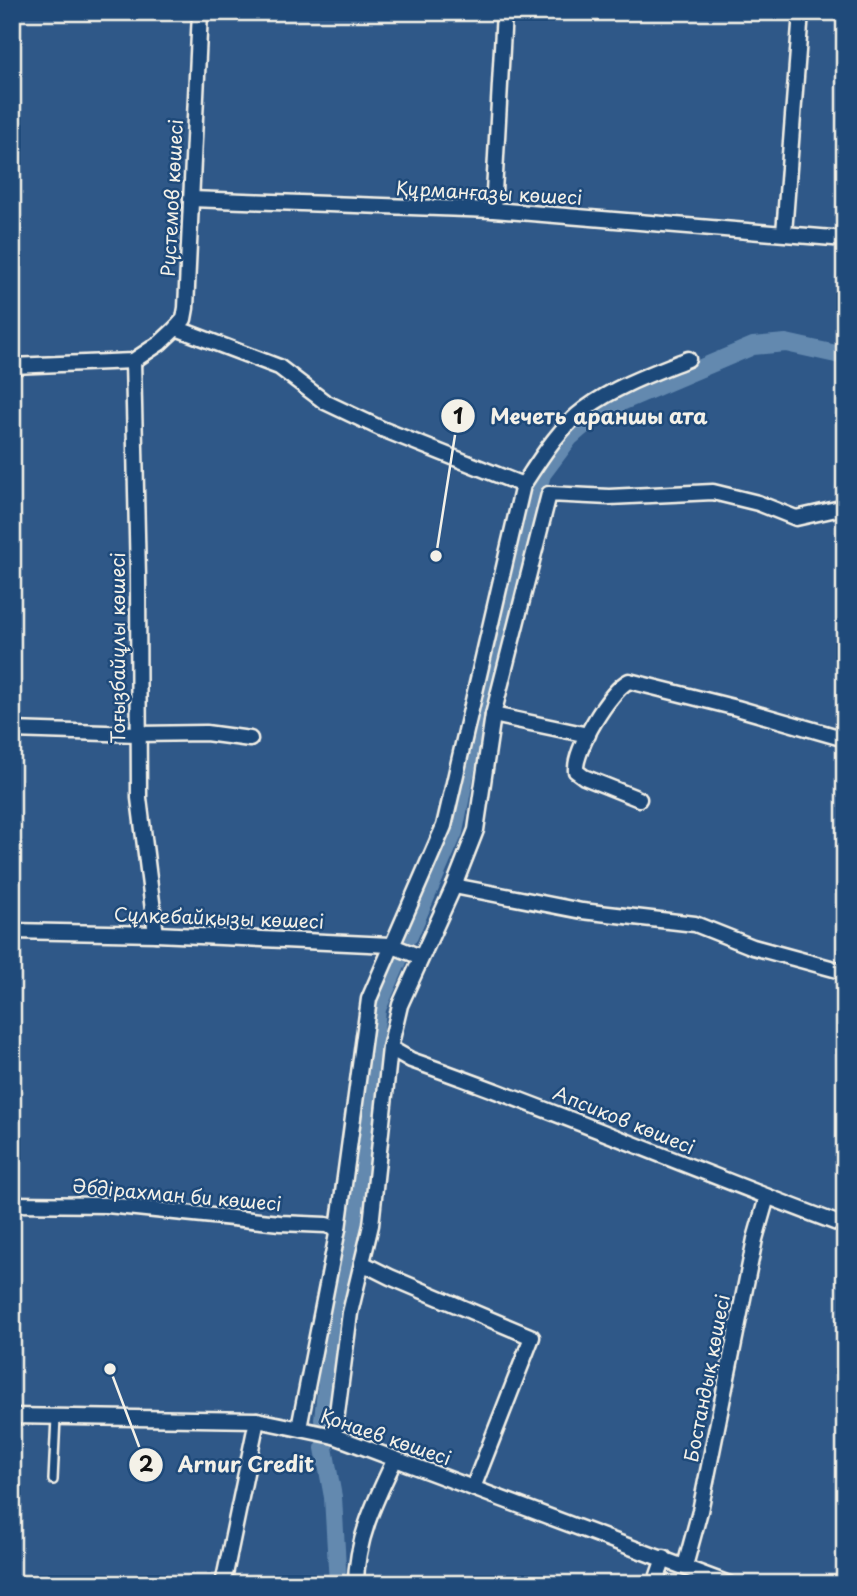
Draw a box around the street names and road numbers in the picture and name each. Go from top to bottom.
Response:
street label: Рүстемов көшесі [153,118,189,277]
street label: Құрманғазы көшесі [395,173,583,211]
street label: Тоғызбайұлы көшесі [103,552,131,744]
street label: Сұлкебайқызы көшесі [113,899,325,935]
street label: Апсиков көшесі [549,1078,699,1160]
street label: Әбдірахман би көшесі [71,1171,283,1217]
street label: Бостандық көшесі [676,1292,736,1464]
street label: Қонаев көшесі [317,1401,455,1471]

